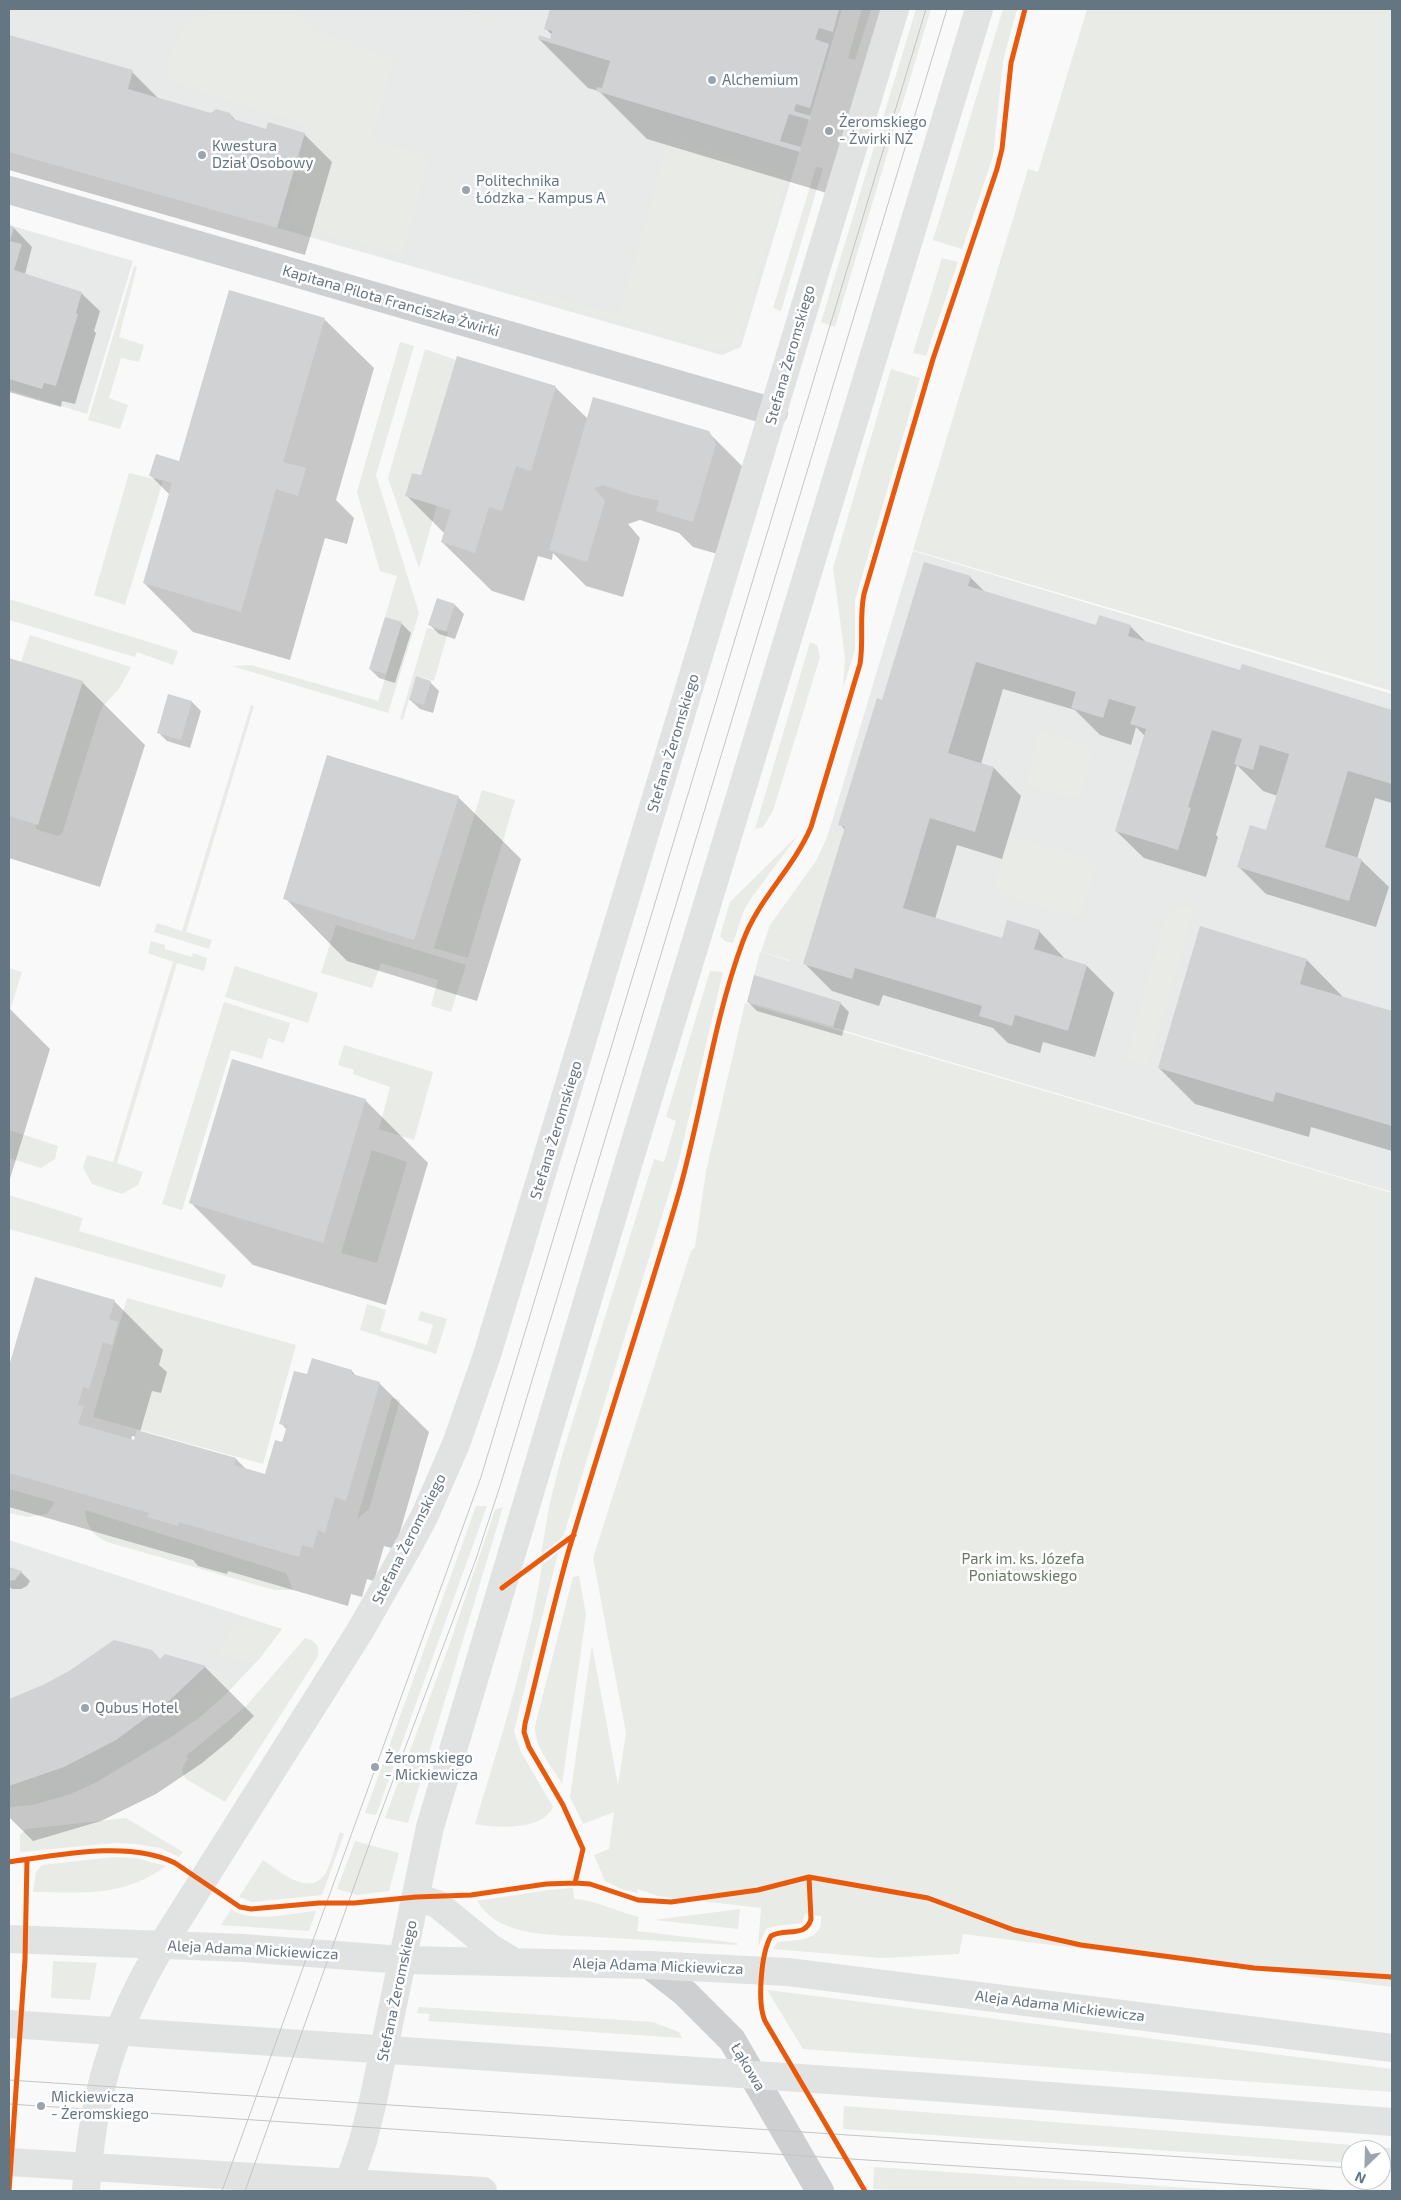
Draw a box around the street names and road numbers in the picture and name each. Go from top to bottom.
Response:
street label: Kapitana Pilota Franciszka Żwirki [280,261,502,341]
street label: Stefana Żeromskiego [761,283,819,427]
street label: Stefana Żeromskiego [643,671,703,815]
street label: Stefana Żeromskiego [526,1058,586,1202]
street label: Stefana Żeromskiego [368,1471,450,1607]
street label: Stefana Żeromskiego [373,1919,421,2063]
street label: Aleja Adama Mickiewicza [167,1937,339,1963]
street label: Aleja Adama Mickiewicza [572,1954,744,1978]
street label: Aleja Adama Mickiewicza [974,1987,1146,2025]
street label: Łąkowa [727,2040,769,2094]

